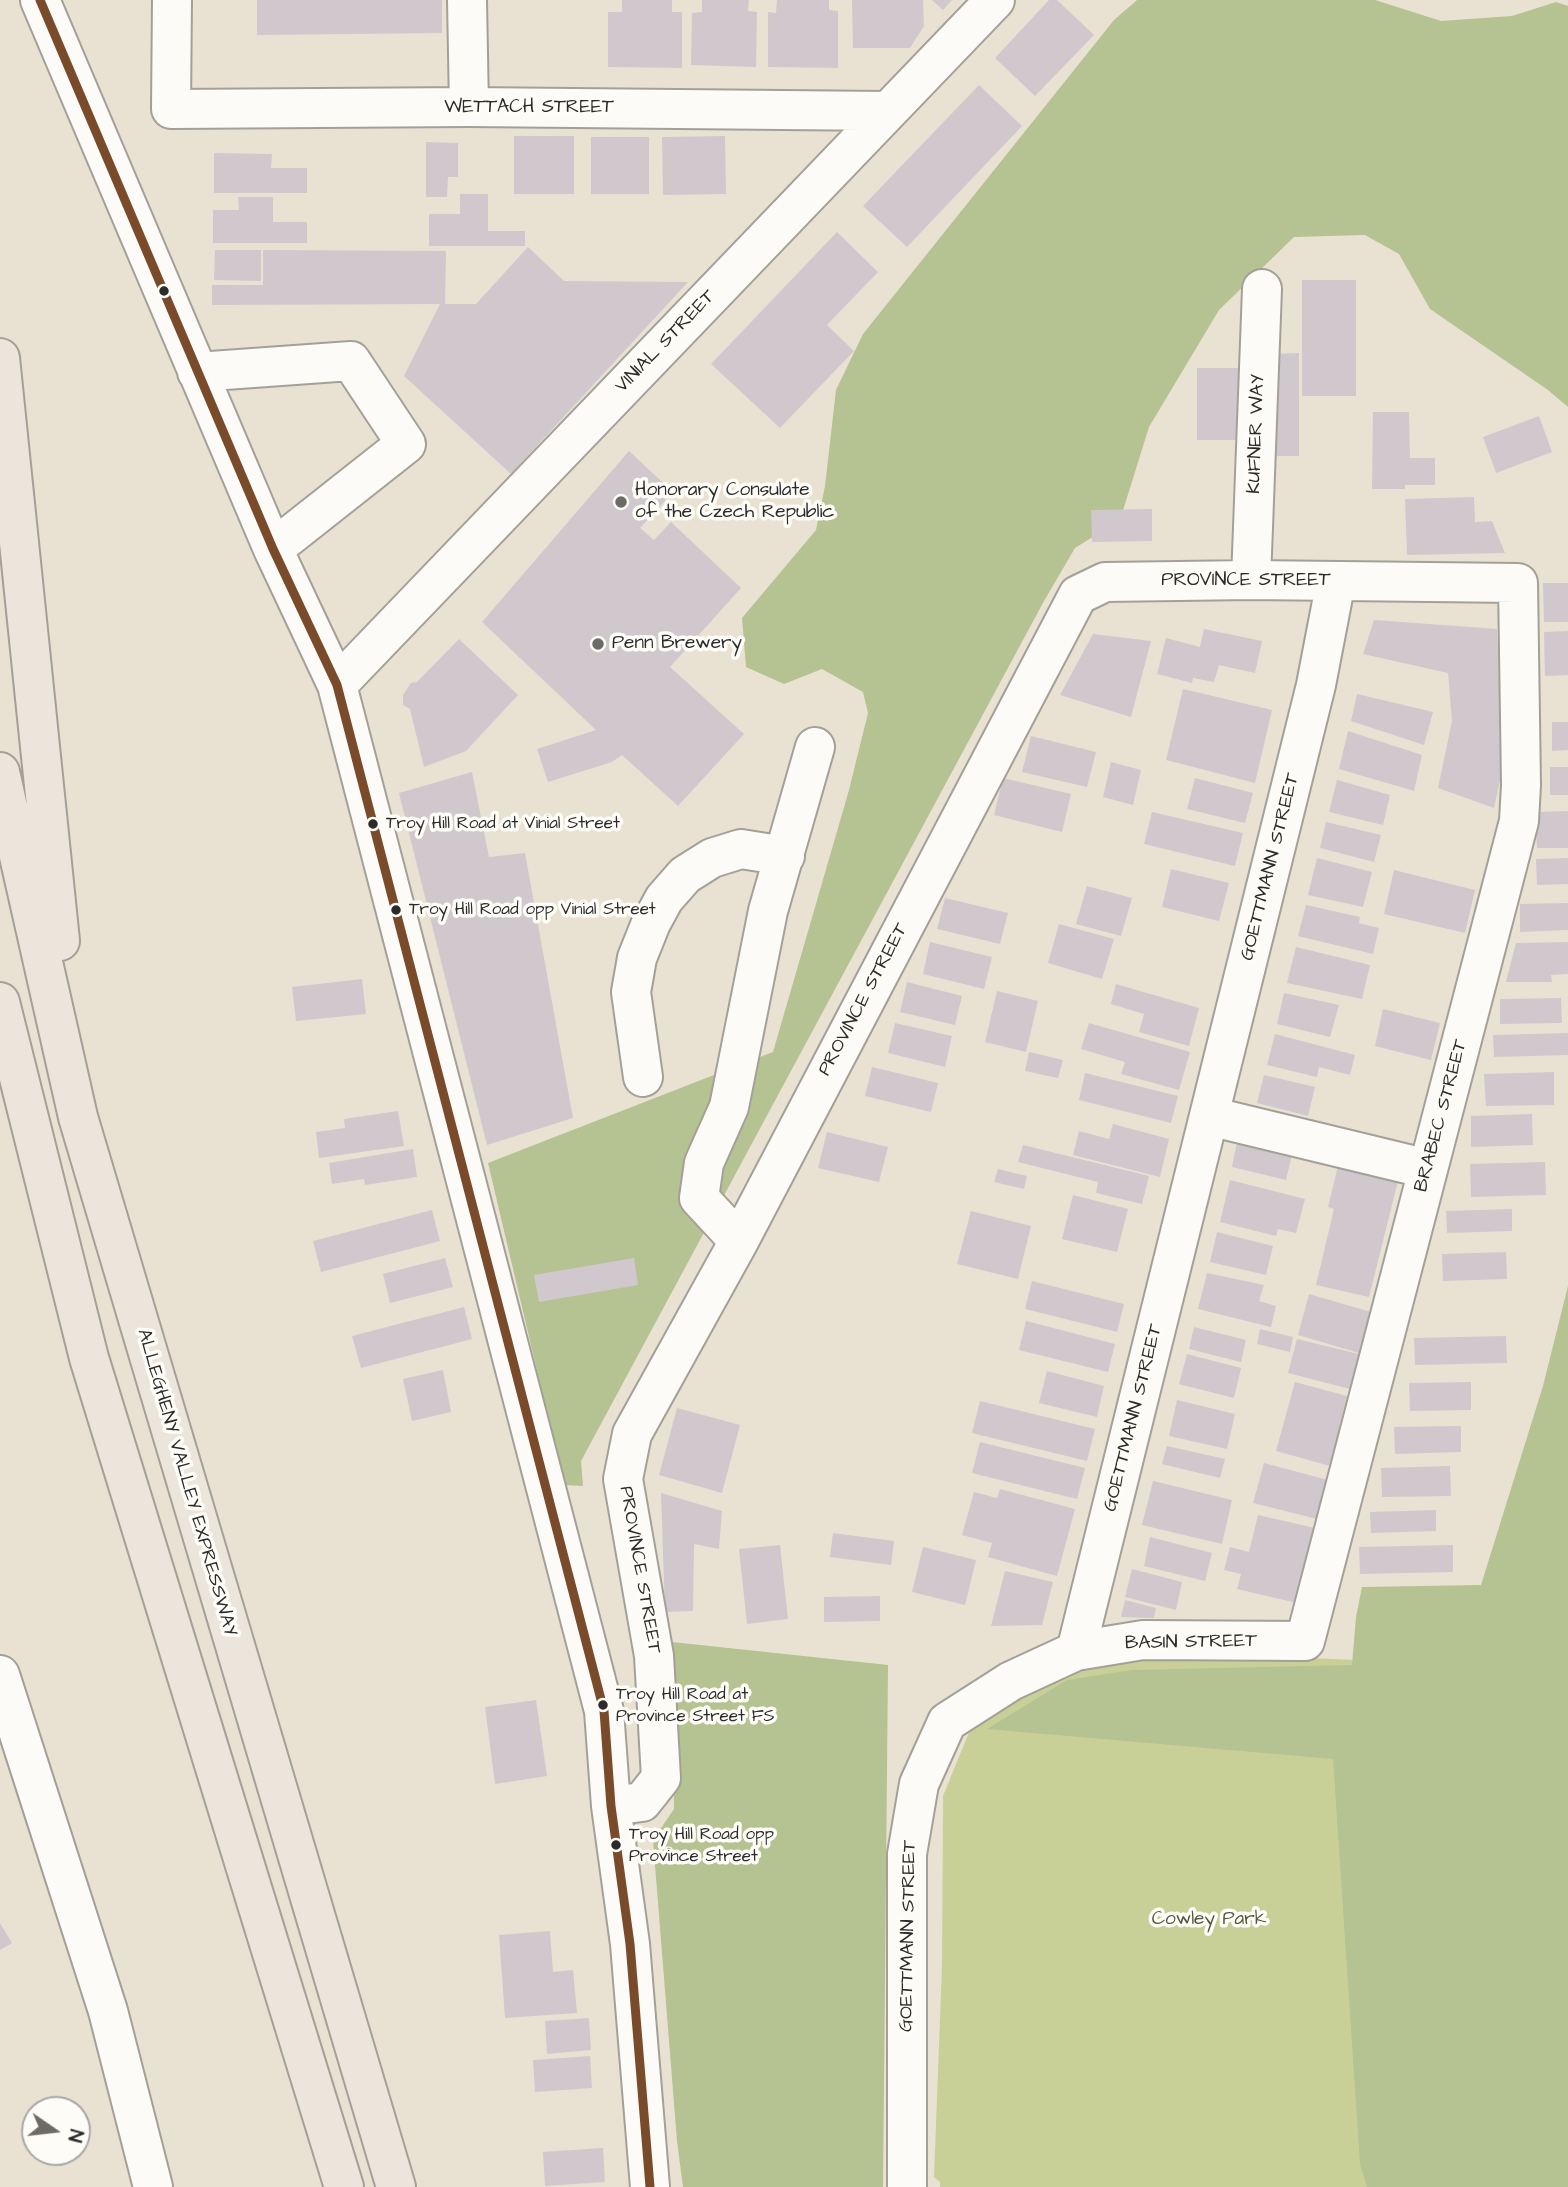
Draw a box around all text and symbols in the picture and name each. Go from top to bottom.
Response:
street label: WETTACH STREET [444,97,614,119]
unlabelled marker [157,284,171,298]
street label: VINIAL STREET [611,286,721,398]
street label: KUFNER WAY [1244,374,1270,494]
place label: Honorary Consulate of the Czech Republic [635,480,834,524]
marker: Honorary Consulate of the Czech Republic [613,494,629,510]
street label: PROVINCE STREET [1161,570,1331,592]
place label: Penn Brewery [612,633,742,655]
marker: Penn Brewery [590,636,606,652]
street label: GOETTMANN STREET [1237,771,1305,963]
place label: Troy Hill Road at Vinial Street [386,814,620,834]
marker: Troy Hill Road at Vinial Street [366,817,380,831]
place label: Troy Hill Road opp Vinial Street [409,900,656,920]
marker: Troy Hill Road opp Vinial Street [389,903,403,917]
street label: PROVINCE STREET [814,920,914,1080]
street label: BRABEC STREET [1411,1037,1473,1195]
street label: GOETTMANN STREET [1100,1322,1168,1514]
street label: ALLEGHENY VALLEY EXPRESSWAY [131,1327,241,1639]
street label: PROVINCE STREET [613,1485,665,1655]
street label: BASIN STREET [1125,1630,1257,1656]
place label: Troy Hill Road at Province Street FS [616,1685,774,1725]
marker: Troy Hill Road at Province Street FS [596,1698,610,1712]
place label: Troy Hill Road opp Province Street [629,1825,774,1865]
marker: Troy Hill Road opp Province Street [609,1838,623,1852]
street label: GOETTMANN STREET [896,1840,922,2032]
park label: Cowley Park [1152,1909,1266,1931]
north arrow [21,2096,91,2166]
text: N [60,2127,89,2145]

